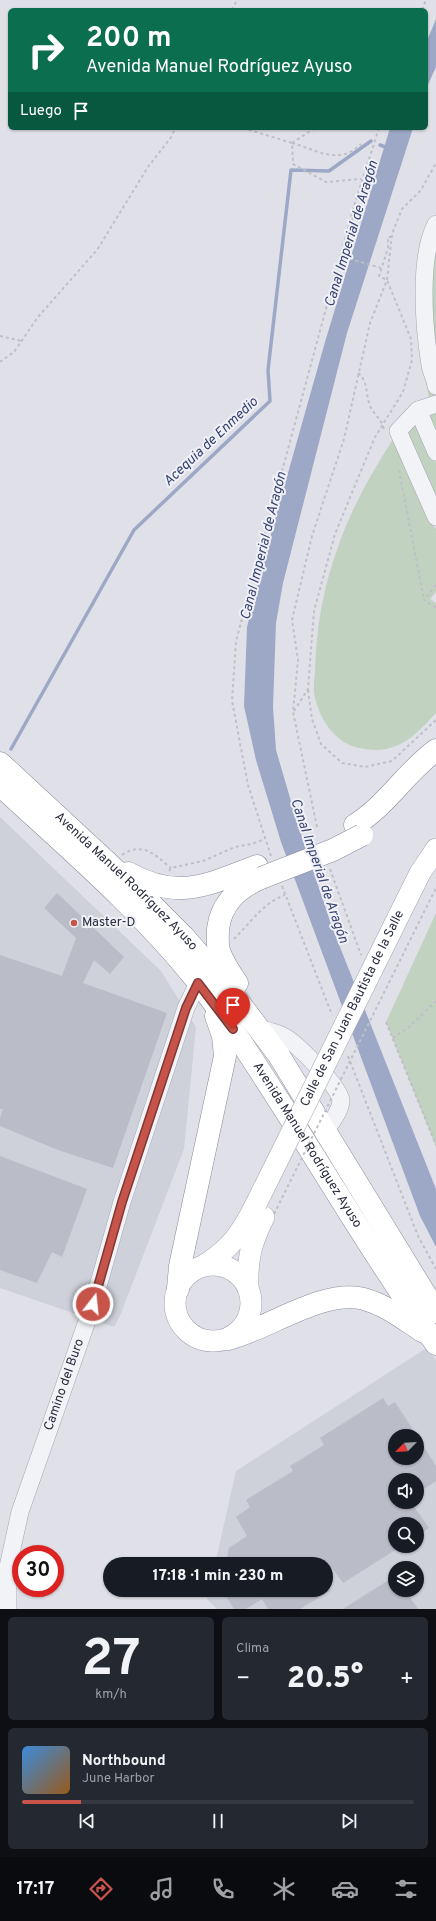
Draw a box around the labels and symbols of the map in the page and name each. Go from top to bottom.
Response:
water label: Canal Imperial de Aragón [322,158,382,309]
water label: Acequia de Enmedio [160,393,262,490]
water label: Canal Imperial de Aragón [237,470,291,622]
water label: Canal Imperial de Aragón [286,796,352,946]
street label: Avenida Manuel Rodríguez Ayuso [51,809,201,954]
street label: Calle de San Juan Bautista de la Salle [297,908,408,1110]
place label: Master-D [82,915,135,931]
marker: Master-D [69,918,79,928]
pin [216,988,250,1029]
street label: Avenida Manuel Rodríguez Ayuso [249,1060,365,1231]
position arrow [72,1283,114,1325]
street label: Camino del Buro [41,1337,88,1433]
north arrow [388,1429,424,1465]
speed limit sign: 30 [12,1545,64,1597]

